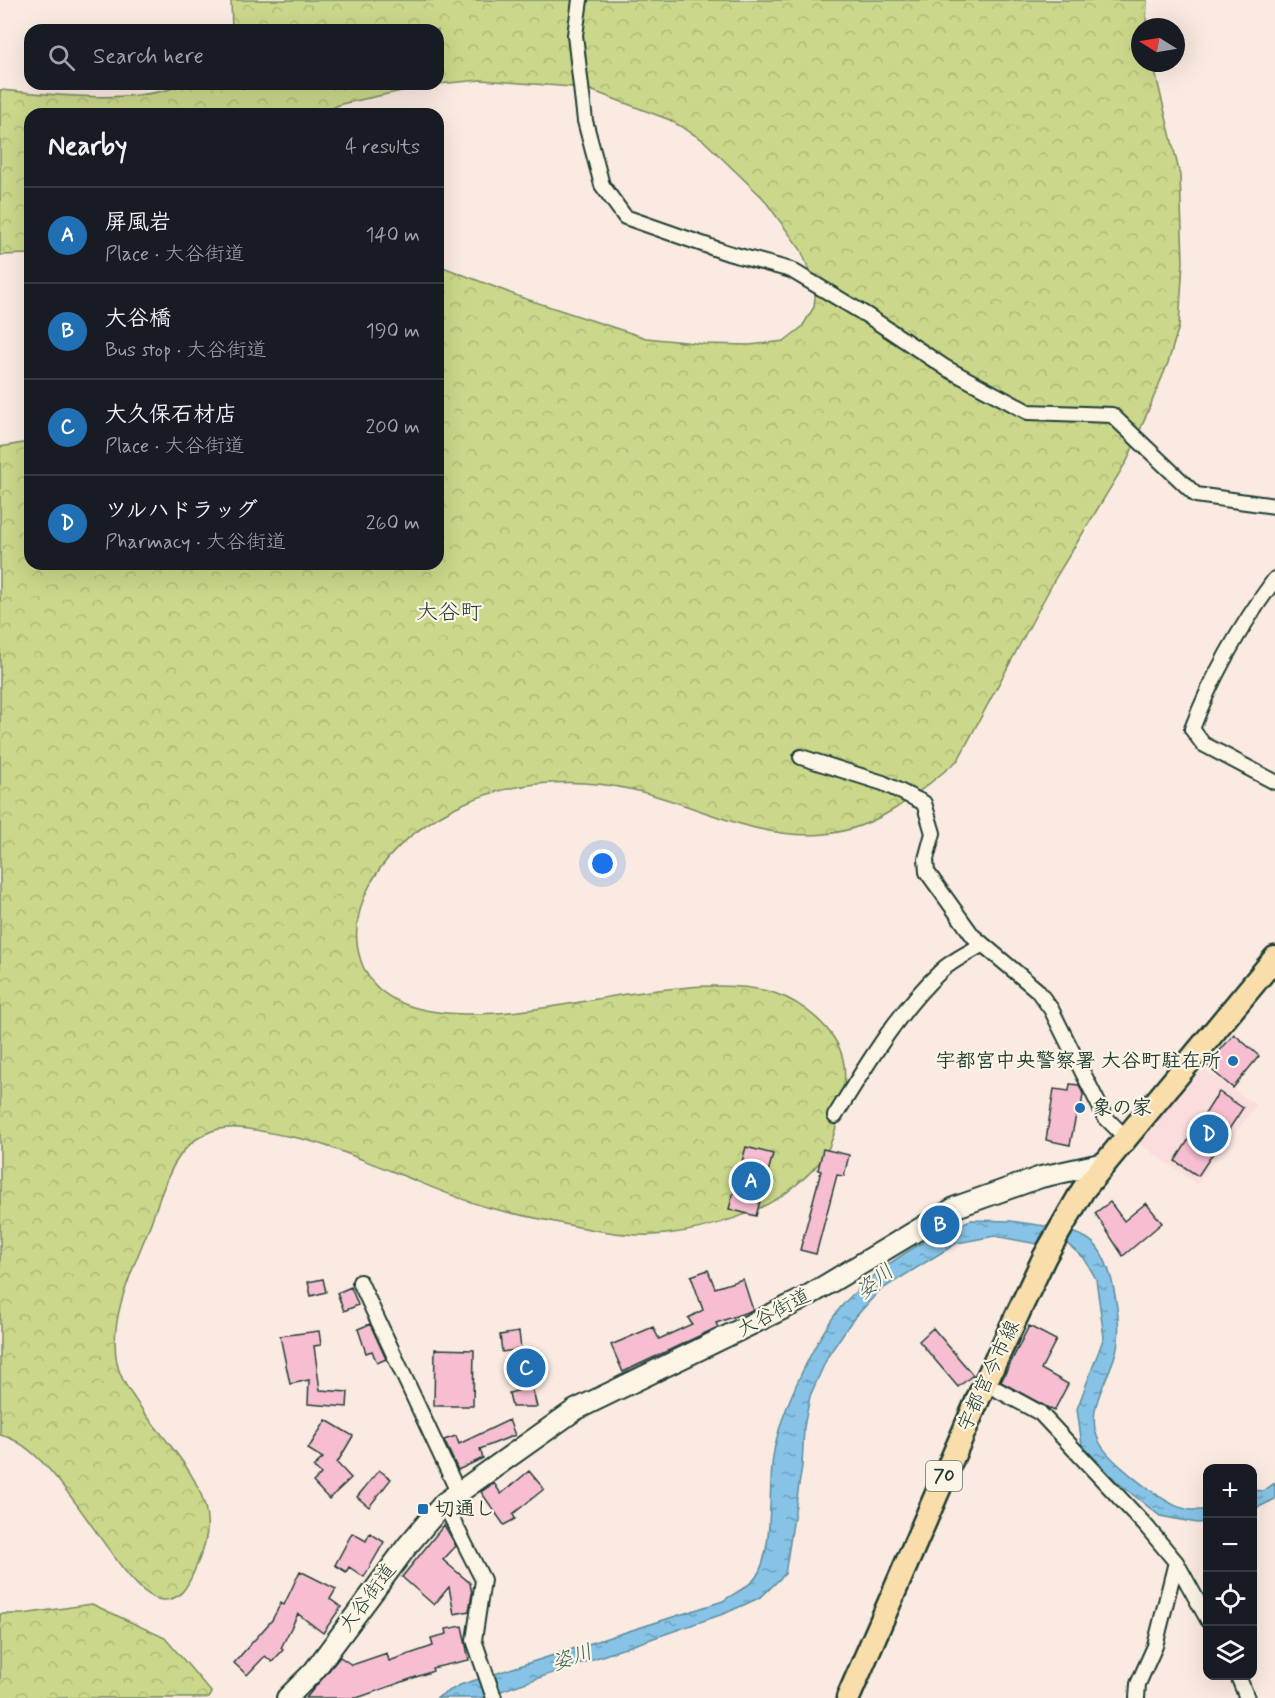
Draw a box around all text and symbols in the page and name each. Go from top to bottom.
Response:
north arrow [1131,18,1185,72]
search box [24,24,444,90]
icon: search [45,41,78,74]
text: Search here [93,43,204,71]
text: Nearby [48,130,127,164]
text: 4 results [345,134,420,161]
text: 屏風岩 [105,209,171,237]
text: A [61,222,74,249]
text: 140 m [366,222,420,249]
text: Place · 大谷街道 [105,241,244,268]
text: 大谷橋 [105,305,171,333]
text: B [61,318,74,345]
text: 190 m [366,318,420,345]
text: Bus stop · 大谷街道 [105,337,267,364]
text: 大久保石材店 [105,401,237,429]
text: C [60,414,75,441]
text: 200 m [365,414,420,441]
text: Place · 大谷街道 [105,433,244,460]
text: ツルハドラッグ [105,497,258,525]
text: D [61,510,74,537]
text: 260 m [366,510,420,537]
text: Pharmacy · 大谷街道 [105,529,286,556]
district label: 大谷町 [416,599,482,627]
your location [588,849,617,878]
place label: 宇都宮中央警察署 大谷町駐在所 [936,1048,1221,1075]
marker: 宇都宮中央警察署 大谷町駐在所 [1226,1054,1240,1068]
place label: 象の家 [1092,1095,1152,1122]
marker: 象の家 [1073,1101,1087,1115]
pin: D [1190,1112,1228,1156]
pin: A [732,1158,771,1204]
pin: B [920,1202,960,1248]
water label: 姿川 [850,1258,900,1306]
street label: 大谷街道 [732,1282,816,1344]
street label: 宇都宮今市線 [951,1316,1027,1436]
pin: C [506,1346,546,1390]
road number: 70 [926,1461,962,1491]
map controls [1203,1464,1257,1680]
button: + [1203,1464,1257,1518]
place label: 切通し [435,1496,495,1523]
marker: 切通し [416,1502,430,1516]
button: − [1203,1518,1257,1572]
street label: 大谷街道 [333,1558,403,1638]
button: locate [1203,1572,1257,1626]
button: layers [1203,1626,1257,1680]
water label: 姿川 [548,1638,596,1678]

